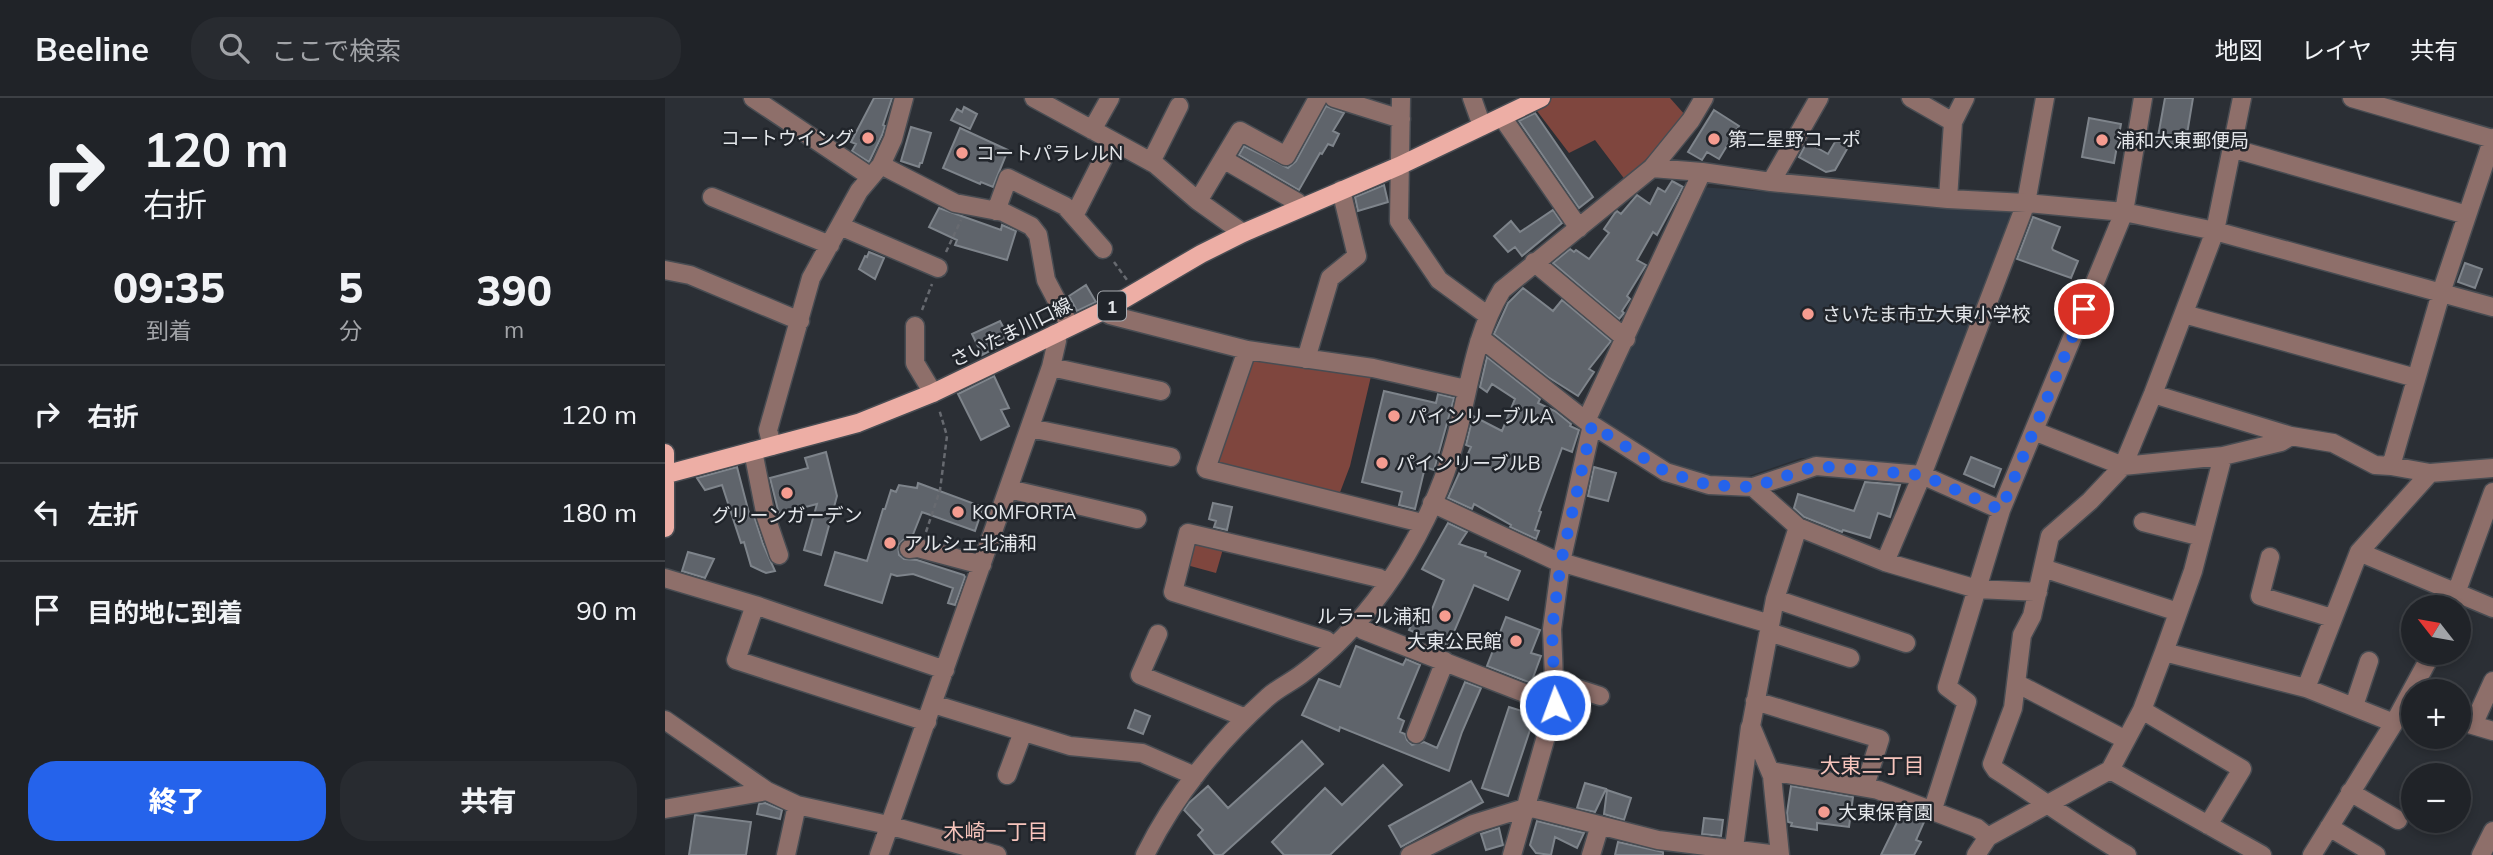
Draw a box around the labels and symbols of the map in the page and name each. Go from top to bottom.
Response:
place label: コートウイング [721,126,854,150]
place label: 第二星野コーポ [1728,127,1861,151]
place label: 浦和大東郵便局 [2116,128,2249,152]
marker: コートウイング [860,130,876,146]
marker: 第二星野コーポ [1706,131,1722,147]
marker: 浦和大東郵便局 [2094,132,2110,148]
place label: コートパラレルN [976,141,1123,165]
marker: コートパラレルN [954,145,970,161]
pin [2054,279,2114,339]
street label: さいたま川口線 [946,292,1076,372]
road number: 1 [1098,292,1126,321]
place label: さいたま市立大東小学校 [1822,302,2030,326]
marker: さいたま市立大東小学校 [1800,306,1816,322]
place label: パインリーブルA [1408,404,1554,428]
marker: パインリーブルA [1386,408,1402,424]
place label: パインリーブルB [1396,451,1541,475]
marker: パインリーブルB [1374,455,1390,471]
marker: グリーンガーデン [779,485,795,501]
place label: KOMFORTA [972,500,1076,524]
place label: グリーンガーデン [711,503,863,527]
marker: KOMFORTA [950,504,966,520]
place label: アルシェ北浦和 [904,531,1037,555]
marker: アルシェ北浦和 [882,535,898,551]
north arrow [2401,595,2471,665]
place label: ルラール浦和 [1317,604,1431,628]
marker: ルラール浦和 [1437,608,1453,624]
place label: 大東公民館 [1407,629,1502,653]
marker: 大東公民館 [1508,633,1524,649]
position arrow [1518,668,1592,742]
district label: 大東二丁目 [1820,752,1925,778]
place label: 大東保育園 [1838,800,1933,824]
marker: 大東保育園 [1816,804,1832,820]
district label: 木崎一丁目 [944,818,1049,844]

